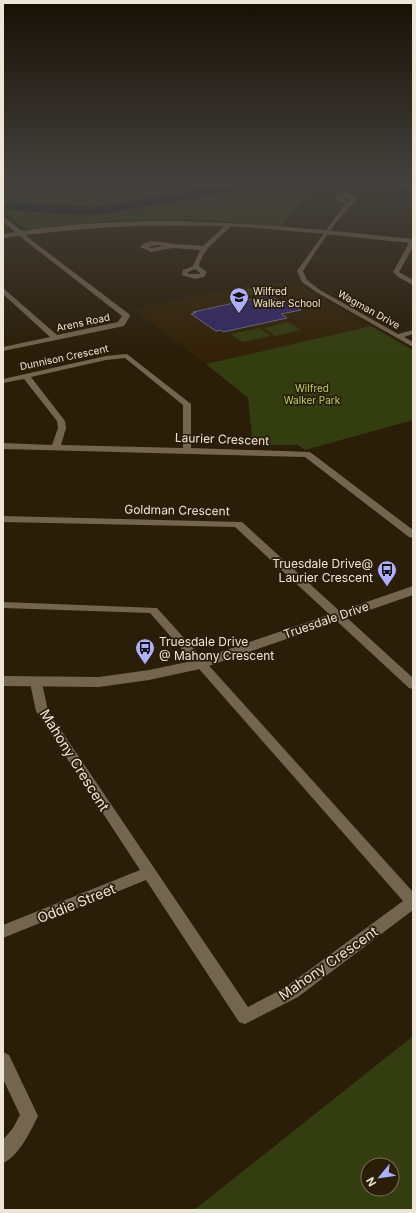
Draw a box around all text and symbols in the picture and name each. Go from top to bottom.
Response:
place label: Wilfred Walker School [253,285,321,309]
school or university icon: Wilfred Walker School [228,286,250,314]
street label: Wagman Drive [336,287,402,331]
street label: Arens Road [55,310,111,334]
street label: Dunnison Crescent [19,342,110,372]
park label: Wilfred Walker Park [284,382,341,406]
street label: Laurier Crescent [175,430,270,448]
street label: Goldman Crescent [124,502,230,518]
place label: Truesdale Drive@ Laurier Crescent [272,556,373,585]
bus stop icon: Truesdale Drive@ Laurier Crescent [376,559,398,587]
street label: Truesdale Drive [281,598,371,642]
place label: Truesdale Drive @ Mahony Crescent [159,634,274,663]
bus stop icon: Truesdale Drive @ Mahony Crescent [134,637,156,665]
street label: Mahony Crescent [37,706,113,814]
street label: Oddie Street [34,879,118,926]
street label: Mahony Crescent [275,922,381,1003]
north arrow [360,1157,400,1197]
text: N [363,1175,379,1189]

